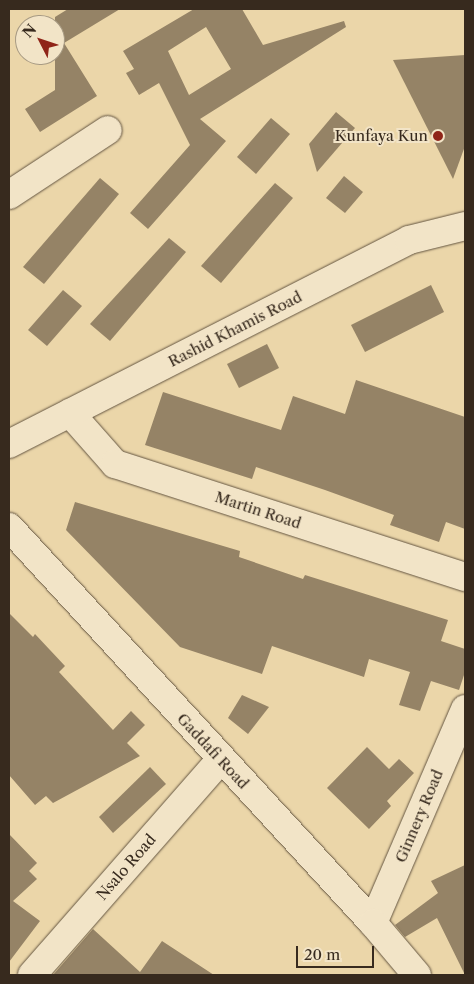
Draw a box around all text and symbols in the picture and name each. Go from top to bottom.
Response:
north arrow [15,15,65,65]
text: N [19,20,40,41]
place label: Kunfaya Kun [335,127,428,145]
marker: Kunfaya Kun [432,130,444,142]
street label: Rashid Khamis Road [165,287,305,371]
street label: Martin Road [213,488,303,532]
street label: Gaddafi Road [173,709,253,793]
street label: Ginnery Road [391,767,447,865]
street label: Nsalo Road [93,830,159,904]
scale bar [299,936,376,968]
text: 20 m [304,945,340,964]

